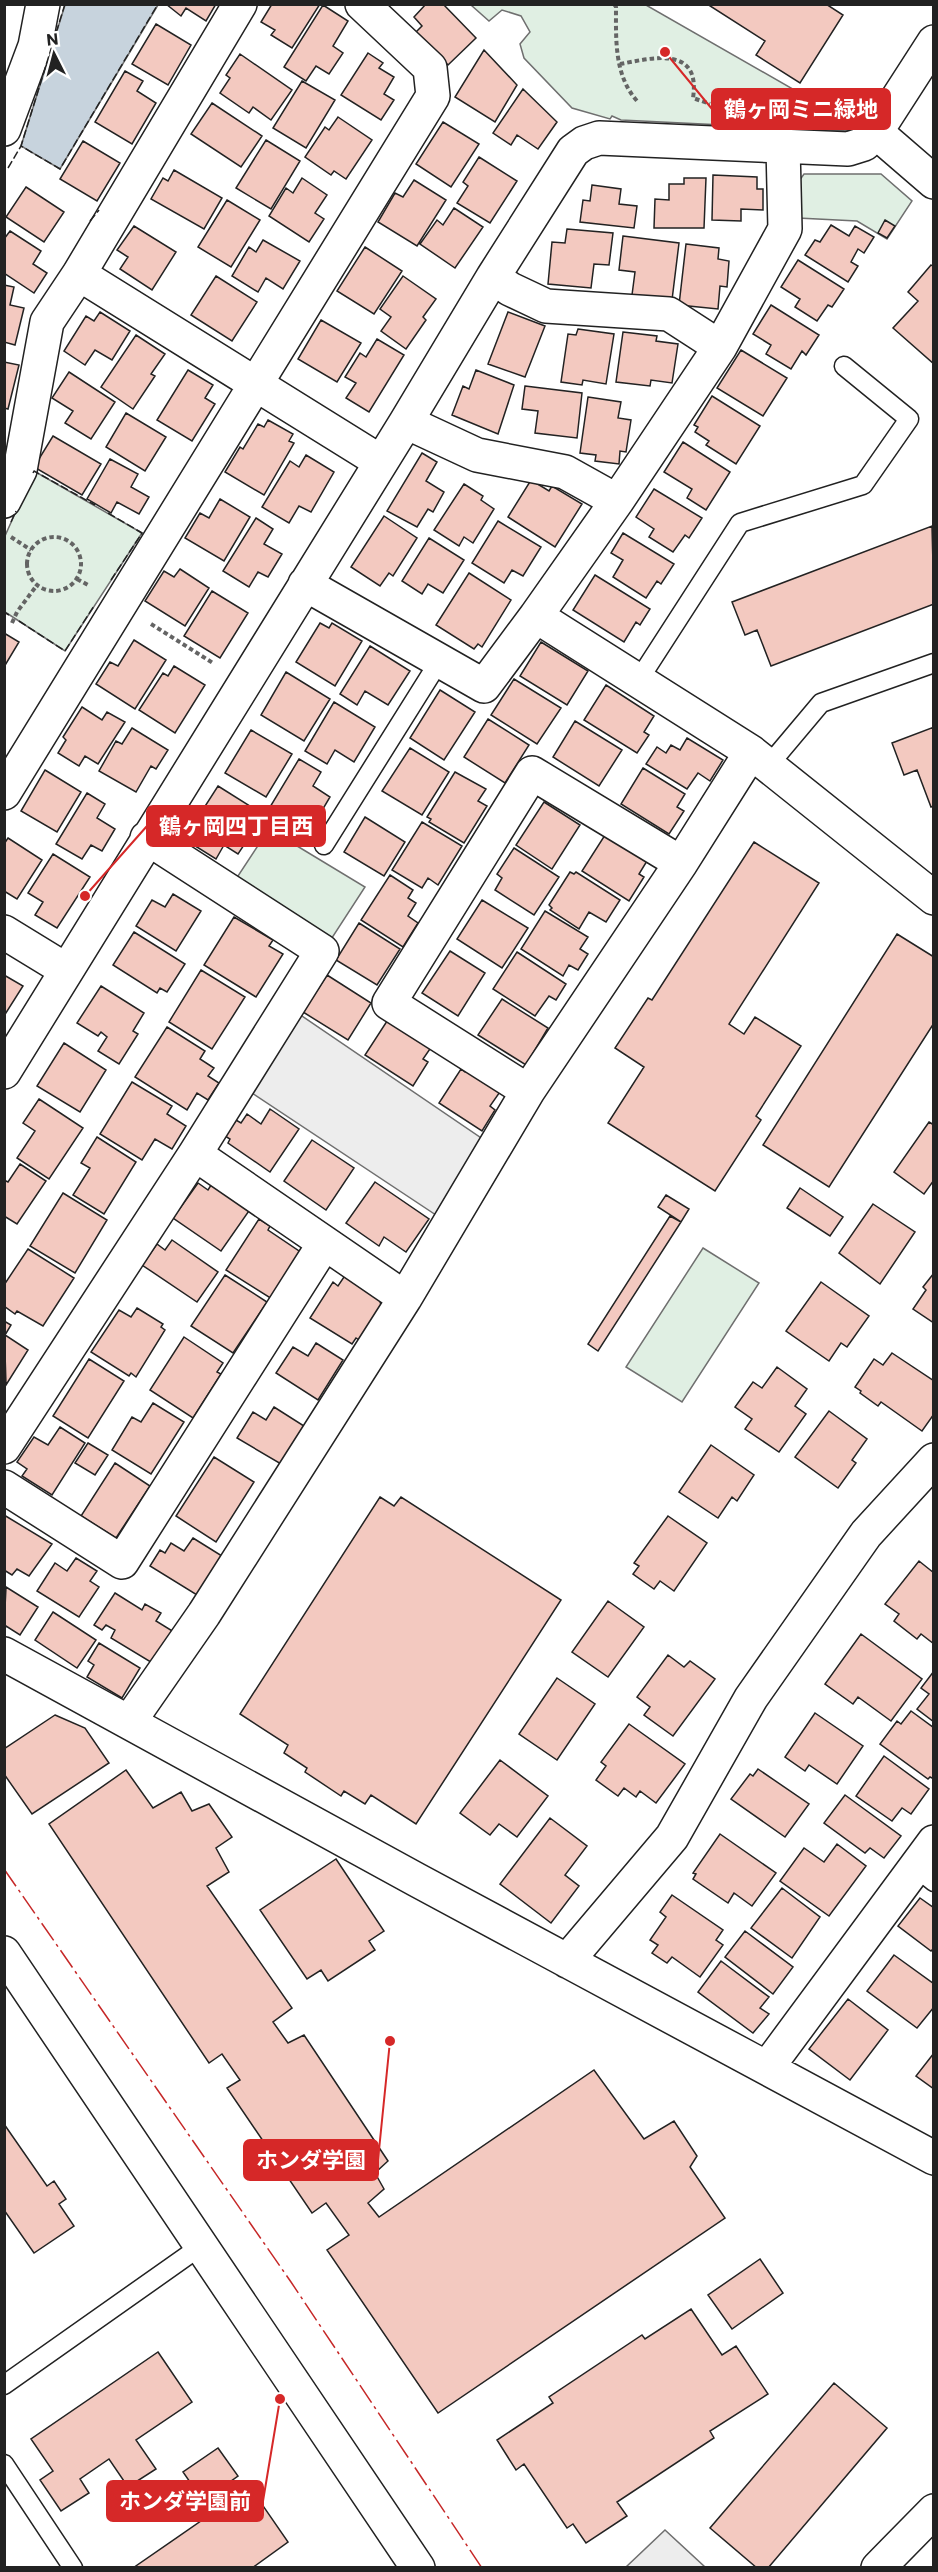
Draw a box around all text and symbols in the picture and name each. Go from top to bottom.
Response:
north arrow [24,24,84,84]
text: N [45,29,59,49]
callout: 鶴ヶ岡ミニ緑地 [712,89,890,129]
text: 鶴ヶ岡ミニ緑地 [724,95,878,122]
callout: 鶴ヶ岡四丁目西 [147,806,325,846]
text: 鶴ヶ岡四丁目西 [159,812,313,839]
callout: ホンダ学園 [244,2140,378,2180]
text: ホンダ学園 [256,2146,366,2173]
callout: ホンダ学園前 [107,2481,263,2521]
text: ホンダ学園前 [119,2487,251,2514]

